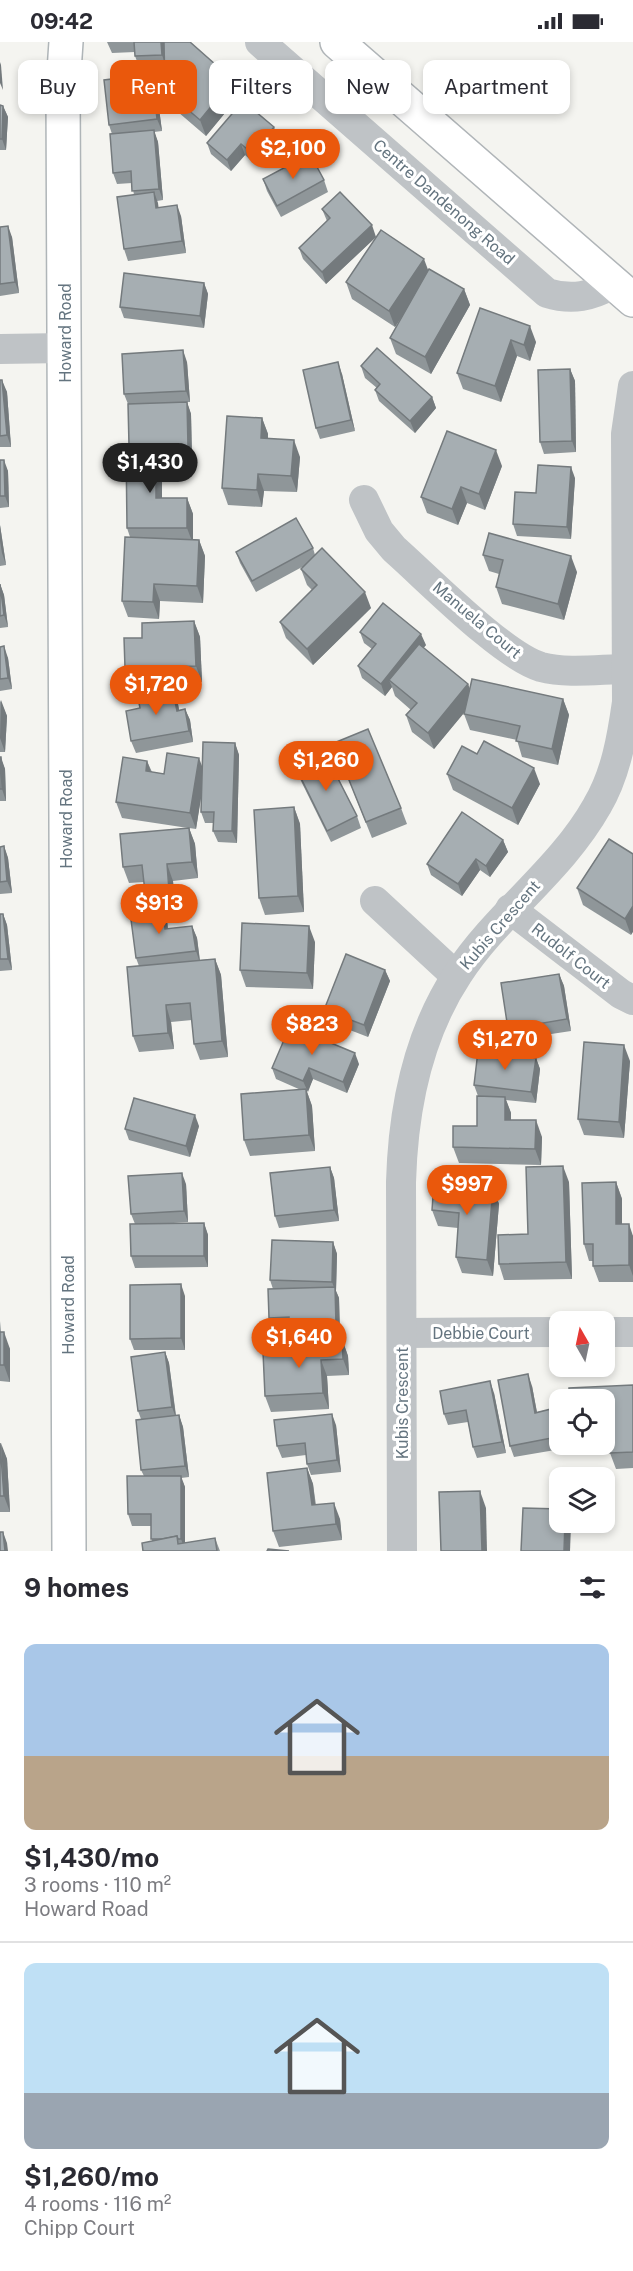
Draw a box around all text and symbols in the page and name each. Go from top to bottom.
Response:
text: 09:42 [30,8,93,34]
chip: Buy [18,60,98,114]
chip: Rent [110,60,197,114]
chip: Filters [209,60,313,114]
chip: New [325,60,411,114]
chip: Apartment [423,60,570,114]
pin: $2,100 [244,129,342,180]
street label: Centre Dandenong Road [369,135,519,269]
text: $2,100 [260,136,326,160]
street label: Howard Road [56,283,75,383]
pin: $1,430 [101,443,199,494]
text: $1,430 [117,450,183,474]
street label: Manuela Court [429,577,525,663]
pin: $1,720 [107,665,205,716]
text: $1,720 [124,672,188,696]
pin: $1,260 [277,741,375,792]
text: $1,260 [293,748,359,772]
street label: Howard Road [57,769,76,869]
street label: Kubis Crescent [456,876,544,974]
pin: $913 [123,884,195,935]
text: $913 [135,891,183,915]
street label: Rudolf Court [528,919,614,993]
pin: $823 [276,1005,348,1056]
text: $823 [285,1012,339,1036]
pin: $1,270 [456,1020,554,1071]
text: $1,270 [472,1027,538,1051]
pin: $997 [431,1165,503,1216]
text: $997 [441,1172,493,1196]
street label: Howard Road [59,1255,78,1355]
north arrow [549,1311,615,1377]
map controls [549,1311,615,1533]
pin: $1,640 [250,1318,348,1369]
street label: Debbie Court [432,1324,530,1343]
text: $1,640 [266,1325,332,1349]
street label: Kubis Crescent [393,1347,412,1459]
button: locate [549,1389,615,1455]
button: layers [549,1467,615,1533]
icon: filters [576,1571,609,1604]
text: 9 homes [24,1572,129,1603]
icon: home [263,1683,371,1791]
text: $1,430/mo [24,1842,159,1873]
text: 3 rooms · 110 m² [24,1873,171,1897]
text: Howard Road [24,1897,149,1921]
icon: home [263,2002,371,2110]
text: $1,260/mo [24,2161,159,2192]
text: 4 rooms · 116 m² [24,2192,171,2216]
text: Chipp Court [24,2216,135,2240]

